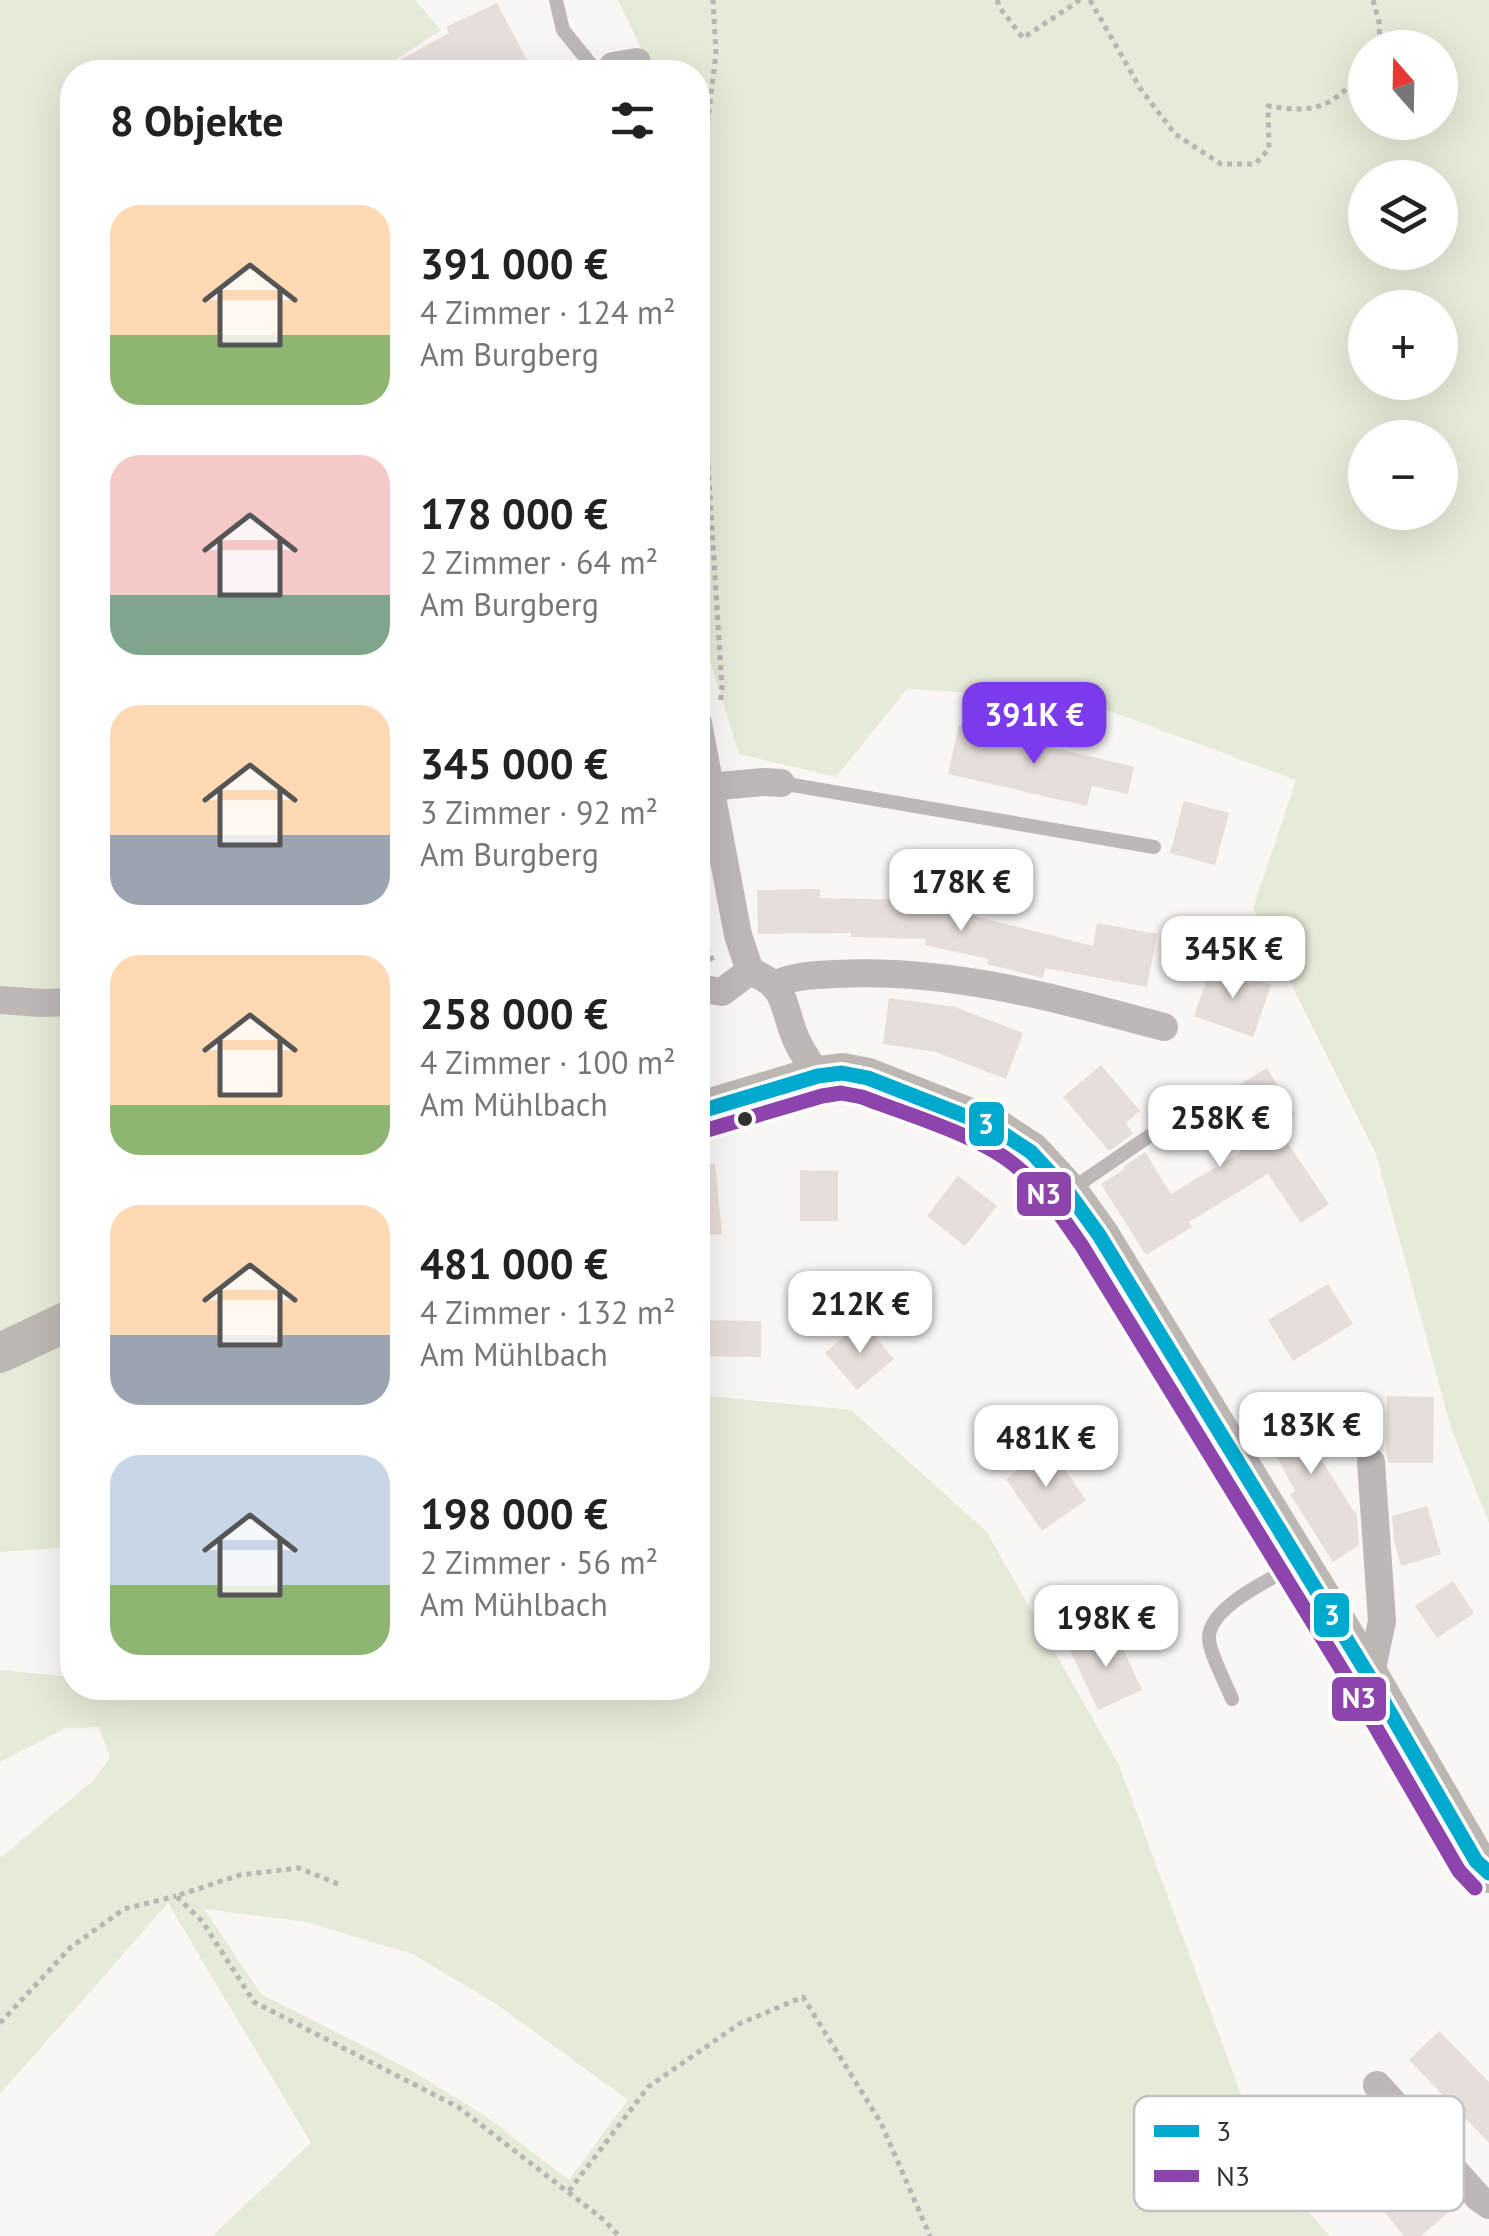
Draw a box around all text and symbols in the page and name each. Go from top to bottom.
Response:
north arrow [1348,30,1458,140]
map controls [1348,30,1458,530]
text: 8 Objekte [110,93,284,148]
icon: filters [605,93,660,148]
button: layers [1348,160,1458,270]
text: 391 000 € [420,236,608,291]
icon: home [190,245,310,365]
button: + [1348,290,1458,400]
text: 4 Zimmer · 124 m² [420,291,676,333]
text: Am Burgberg [420,333,599,375]
button: − [1348,420,1458,530]
text: 178 000 € [420,486,608,541]
icon: home [190,495,310,615]
text: 2 Zimmer · 64 m² [420,541,658,583]
text: Am Burgberg [420,583,599,625]
pin: 391K € [953,682,1115,767]
text: 391K € [984,693,1084,735]
text: 345 000 € [420,736,608,791]
icon: home [190,745,310,865]
text: 3 Zimmer · 92 m² [420,791,658,833]
text: Am Burgberg [420,833,599,875]
pin: 178K € [880,849,1042,934]
text: 178K € [911,860,1011,902]
pin: 345K € [1152,916,1314,1001]
text: 345K € [1183,927,1283,969]
text: 258 000 € [420,986,608,1041]
icon: home [190,995,310,1115]
text: 4 Zimmer · 100 m² [420,1041,676,1083]
text: Am Mühlbach [420,1083,608,1125]
pin: 258K € [1139,1085,1301,1170]
text: 258K € [1170,1096,1270,1138]
line badge: 3 [967,1100,1006,1148]
text: 3 [978,1105,994,1142]
unlabelled marker [735,1109,755,1129]
line badge: N3 [1015,1170,1073,1218]
text: N3 [1027,1175,1061,1212]
text: 481 000 € [420,1236,608,1291]
icon: home [190,1245,310,1365]
pin: 212K € [779,1271,941,1356]
text: 212K € [810,1282,910,1324]
text: 4 Zimmer · 132 m² [420,1291,676,1333]
text: Am Mühlbach [420,1333,608,1375]
pin: 183K € [1230,1392,1392,1477]
text: 183K € [1261,1403,1361,1445]
pin: 481K € [965,1405,1127,1490]
text: 481K € [996,1416,1096,1458]
text: 198 000 € [420,1486,608,1541]
icon: home [190,1495,310,1615]
text: 2 Zimmer · 56 m² [420,1541,658,1583]
text: Am Mühlbach [420,1583,608,1625]
pin: 198K € [1025,1585,1187,1670]
line badge: 3 [1312,1591,1351,1639]
text: 198K € [1056,1596,1156,1638]
text: 3 [1324,1596,1340,1633]
line badge: N3 [1330,1675,1388,1723]
text: N3 [1342,1679,1376,1716]
legend [1134,2096,1464,2211]
text: 3 [1216,2112,1231,2149]
text: N3 [1216,2157,1250,2194]

